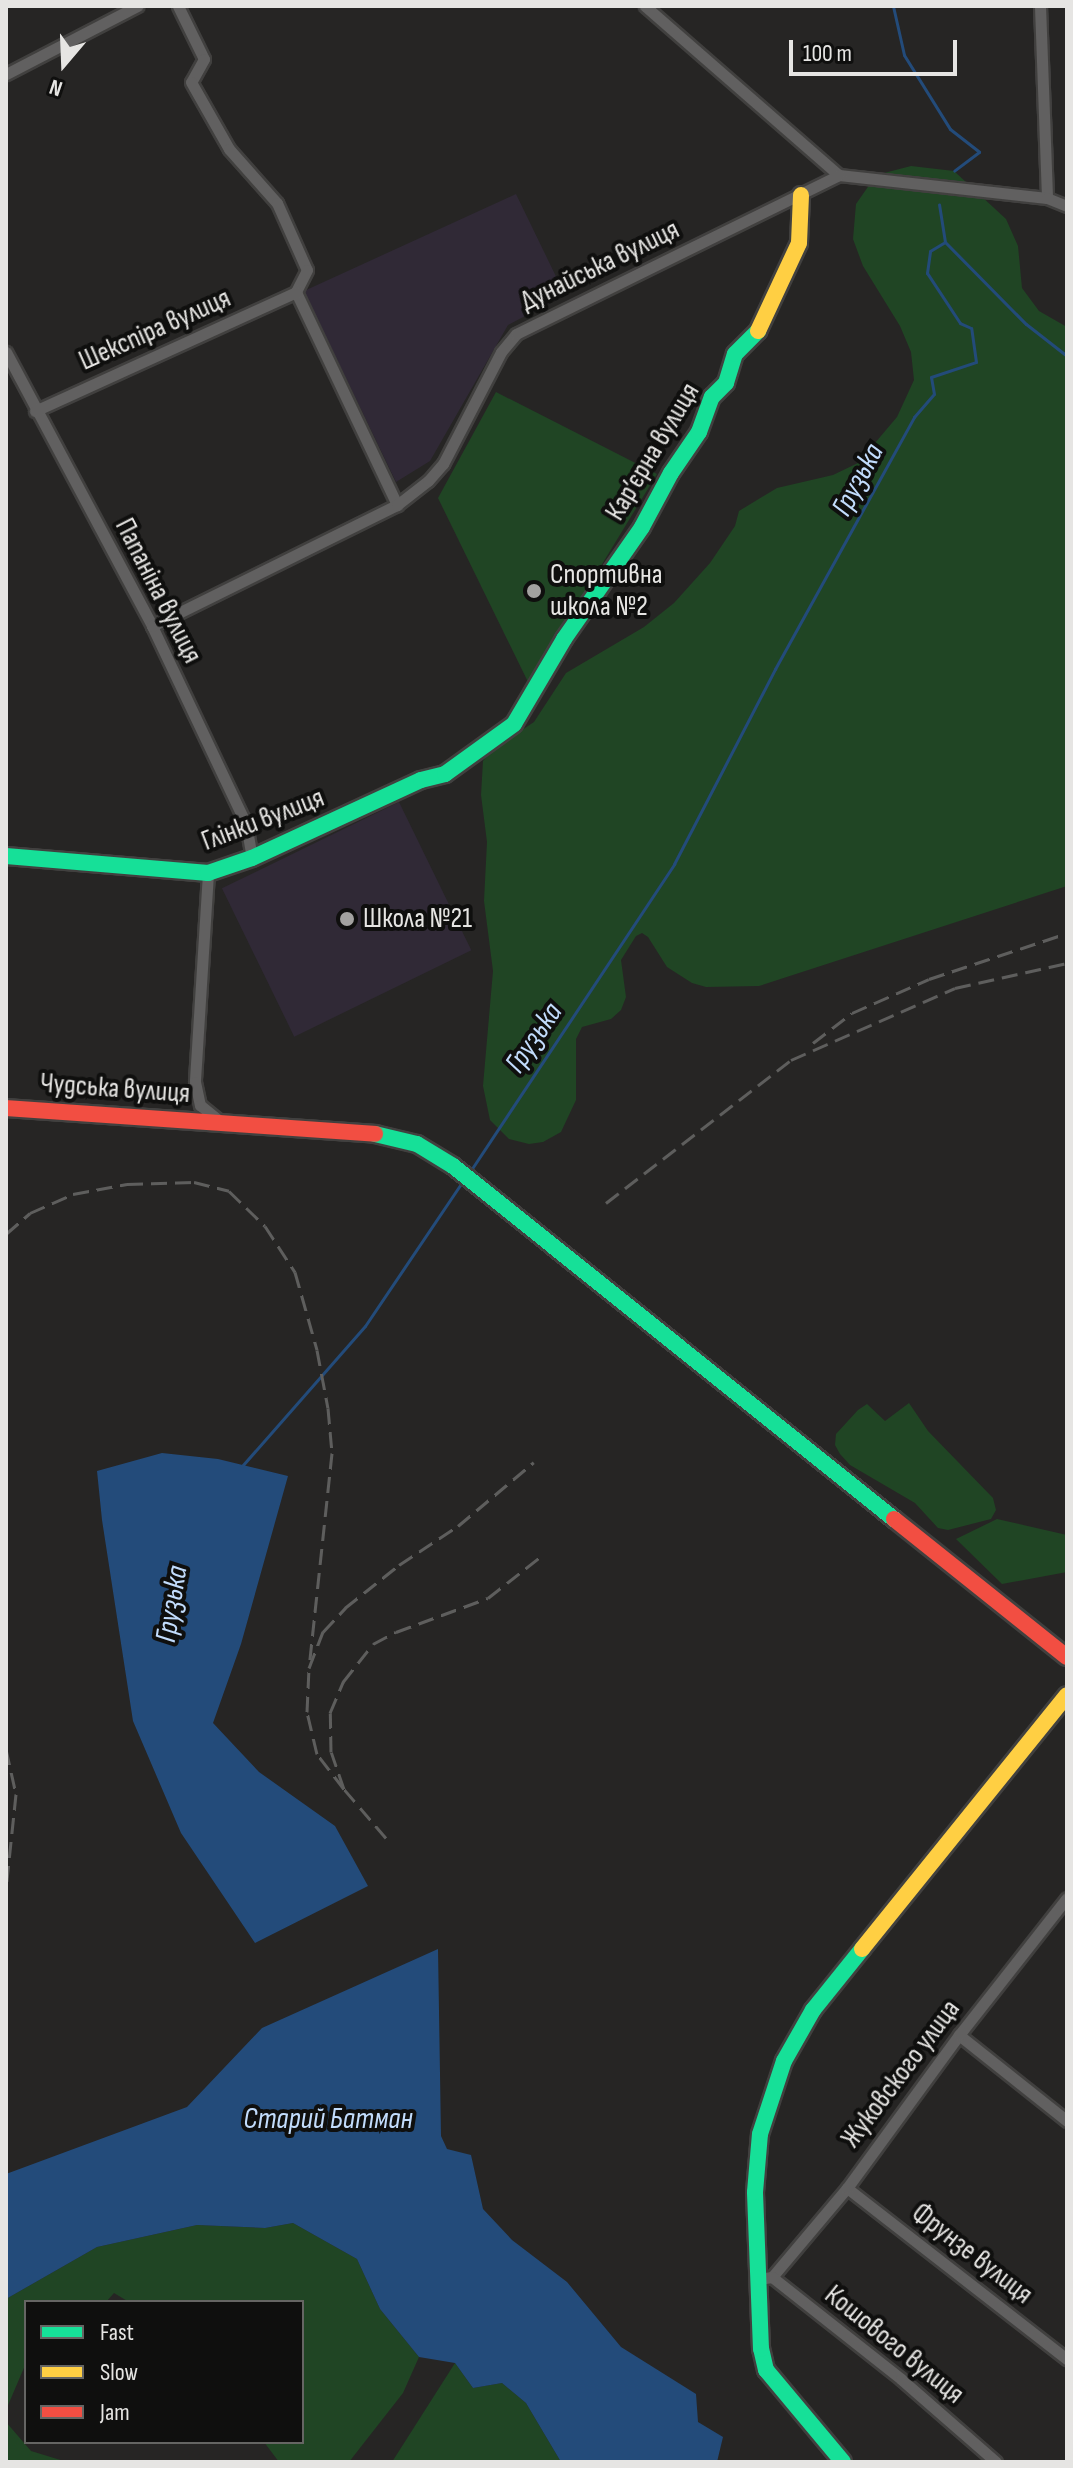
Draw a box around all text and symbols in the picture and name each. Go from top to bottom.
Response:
north arrow [24,24,104,104]
scale bar [793,24,961,74]
text: 100 m [803,39,852,68]
text: N [46,72,66,102]
street label: Дунайська вулиця [515,213,685,319]
street label: Шекспіра вулиця [74,282,236,378]
street label: Кар’єрна вулиця [599,377,707,527]
water label: Грузька [824,438,892,522]
street label: Папаніна вулиця [107,513,209,669]
place label: Спортивна школа №2 [550,558,662,624]
marker: Спортивна школа №2 [525,582,543,600]
street label: Глінки вулиця [197,781,329,859]
place label: Школа №21 [363,902,472,936]
marker: Школа №21 [338,910,356,928]
water label: Грузька [498,996,570,1080]
street label: Чудська вулиця [39,1067,191,1111]
water label: Грузька [148,1563,196,1645]
street label: Жуковского улица [834,1993,968,2155]
water label: Старий Батман [243,2101,413,2137]
street label: Фрунзе вулиця [905,2196,1039,2312]
street label: Кошового вулиця [818,2279,970,2411]
legend [24,2300,304,2444]
text: Fast [100,2318,134,2347]
text: Slow [100,2358,138,2387]
text: Jam [100,2398,130,2427]

